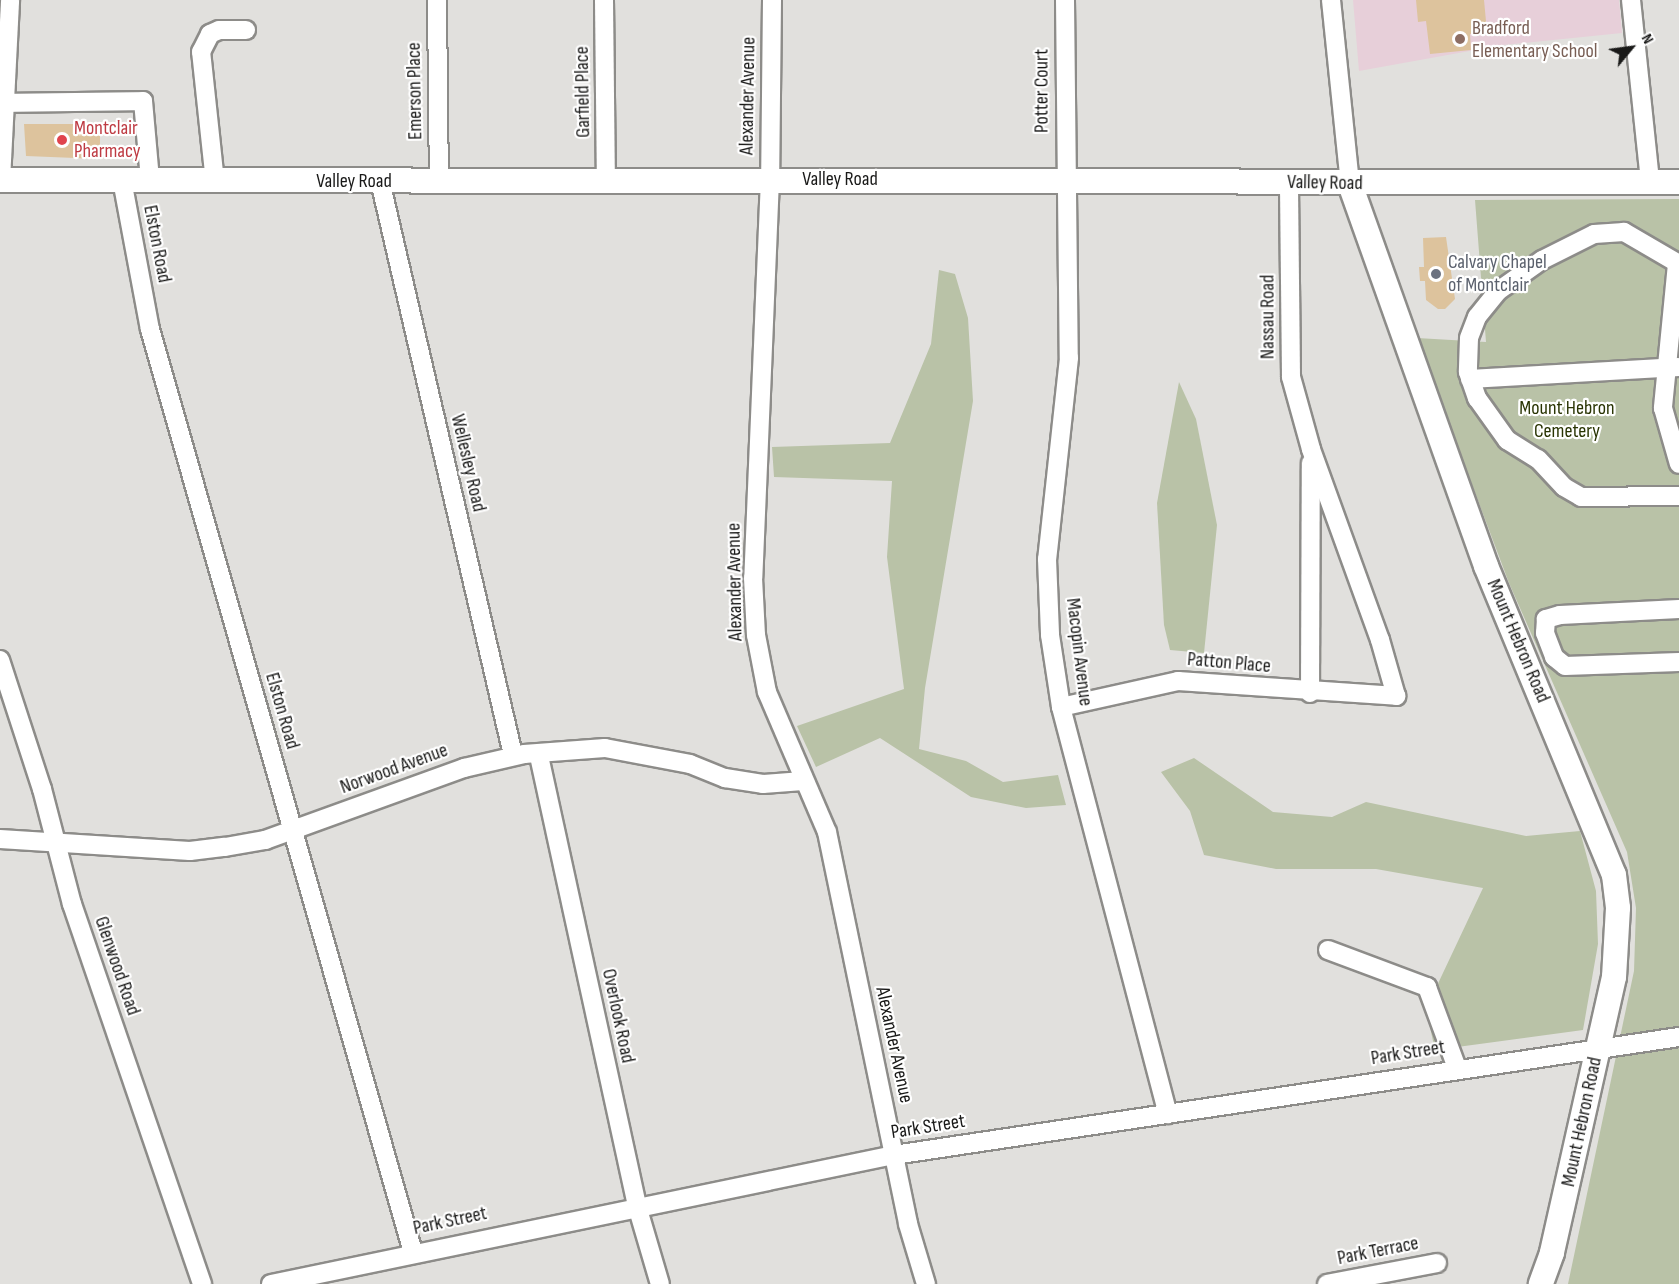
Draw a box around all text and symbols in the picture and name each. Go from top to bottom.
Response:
place label: Bradford Elementary School [1472,16,1598,63]
north arrow [1601,18,1661,78]
text: N [1637,31,1658,47]
marker: Bradford Elementary School [1453,32,1467,46]
street label: Alexander Avenue [735,37,761,155]
street label: Emerson Place [402,42,428,140]
street label: Garfield Place [570,46,596,138]
street label: Potter Court [1030,49,1054,133]
place label: Montclair Pharmacy [74,116,141,163]
marker: Montclair Pharmacy [55,133,69,147]
street label: Valley Road [802,167,878,191]
street label: Valley Road [316,169,392,193]
street label: Valley Road [1287,170,1363,196]
street label: Elston Road [138,203,176,285]
place label: Calvary Chapel of Montclair [1448,250,1547,297]
marker: Calvary Chapel of Montclair [1429,267,1443,281]
street label: Nassau Road [1256,275,1280,359]
park label: Mount Hebron Cemetery [1519,396,1615,443]
street label: Wellesley Road [445,412,491,514]
street label: Alexander Avenue [722,523,748,641]
street label: Mount Hebron Road [1481,576,1555,706]
street label: Macopin Avenue [1060,597,1098,707]
street label: Patton Place [1186,647,1272,679]
street label: Elston Road [260,670,304,752]
street label: Norwood Avenue [337,738,451,800]
street label: Glenwood Road [89,913,145,1019]
street label: Overlook Road [596,967,640,1065]
street label: Alexander Avenue [870,985,918,1105]
street label: Park Street [1369,1035,1447,1071]
street label: Mount Hebron Road [1557,1055,1607,1189]
street label: Park Street [889,1109,967,1145]
street label: Park Street [411,1202,489,1240]
street label: Park Terrace [1335,1231,1421,1271]

